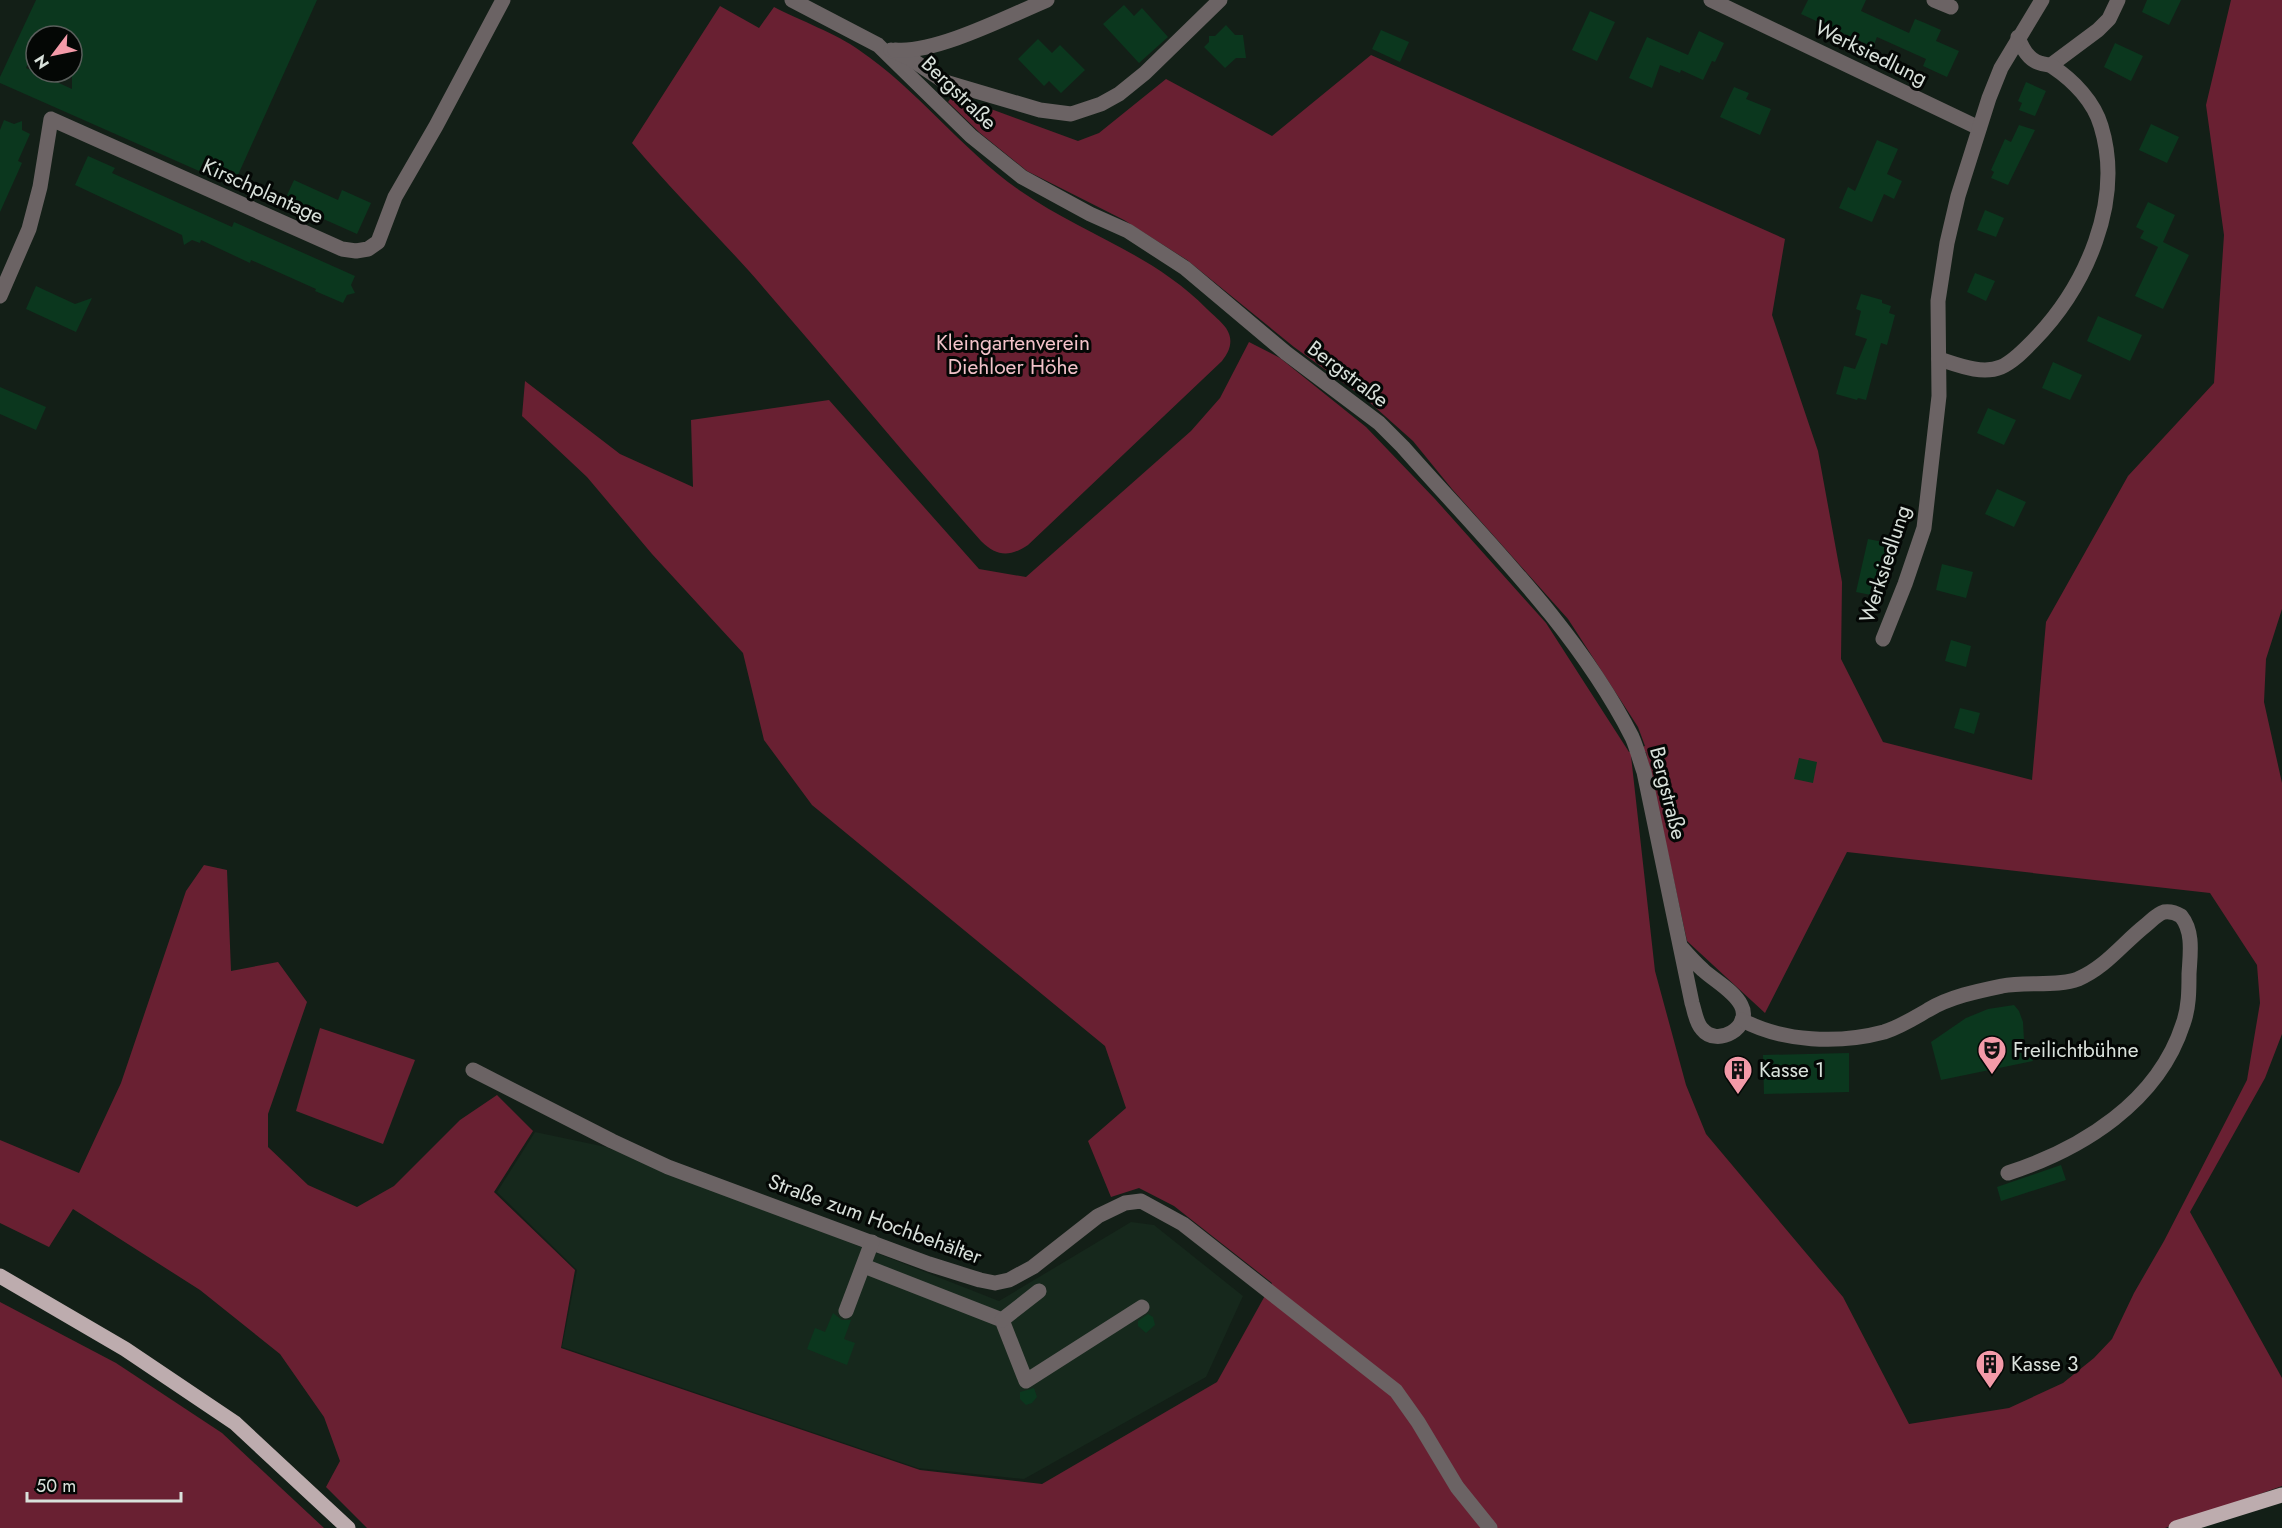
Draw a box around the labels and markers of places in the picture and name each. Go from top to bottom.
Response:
theatre icon: Freilichtbühne [1976,1034,2008,1076]
place label: Freilichtbühne [2013,1035,2139,1065]
building icon: Kasse 1 [1722,1054,1754,1096]
place label: Kasse 1 [1759,1055,1824,1085]
building icon: Kasse 3 [1974,1348,2006,1390]
place label: Kasse 3 [2011,1349,2078,1379]

